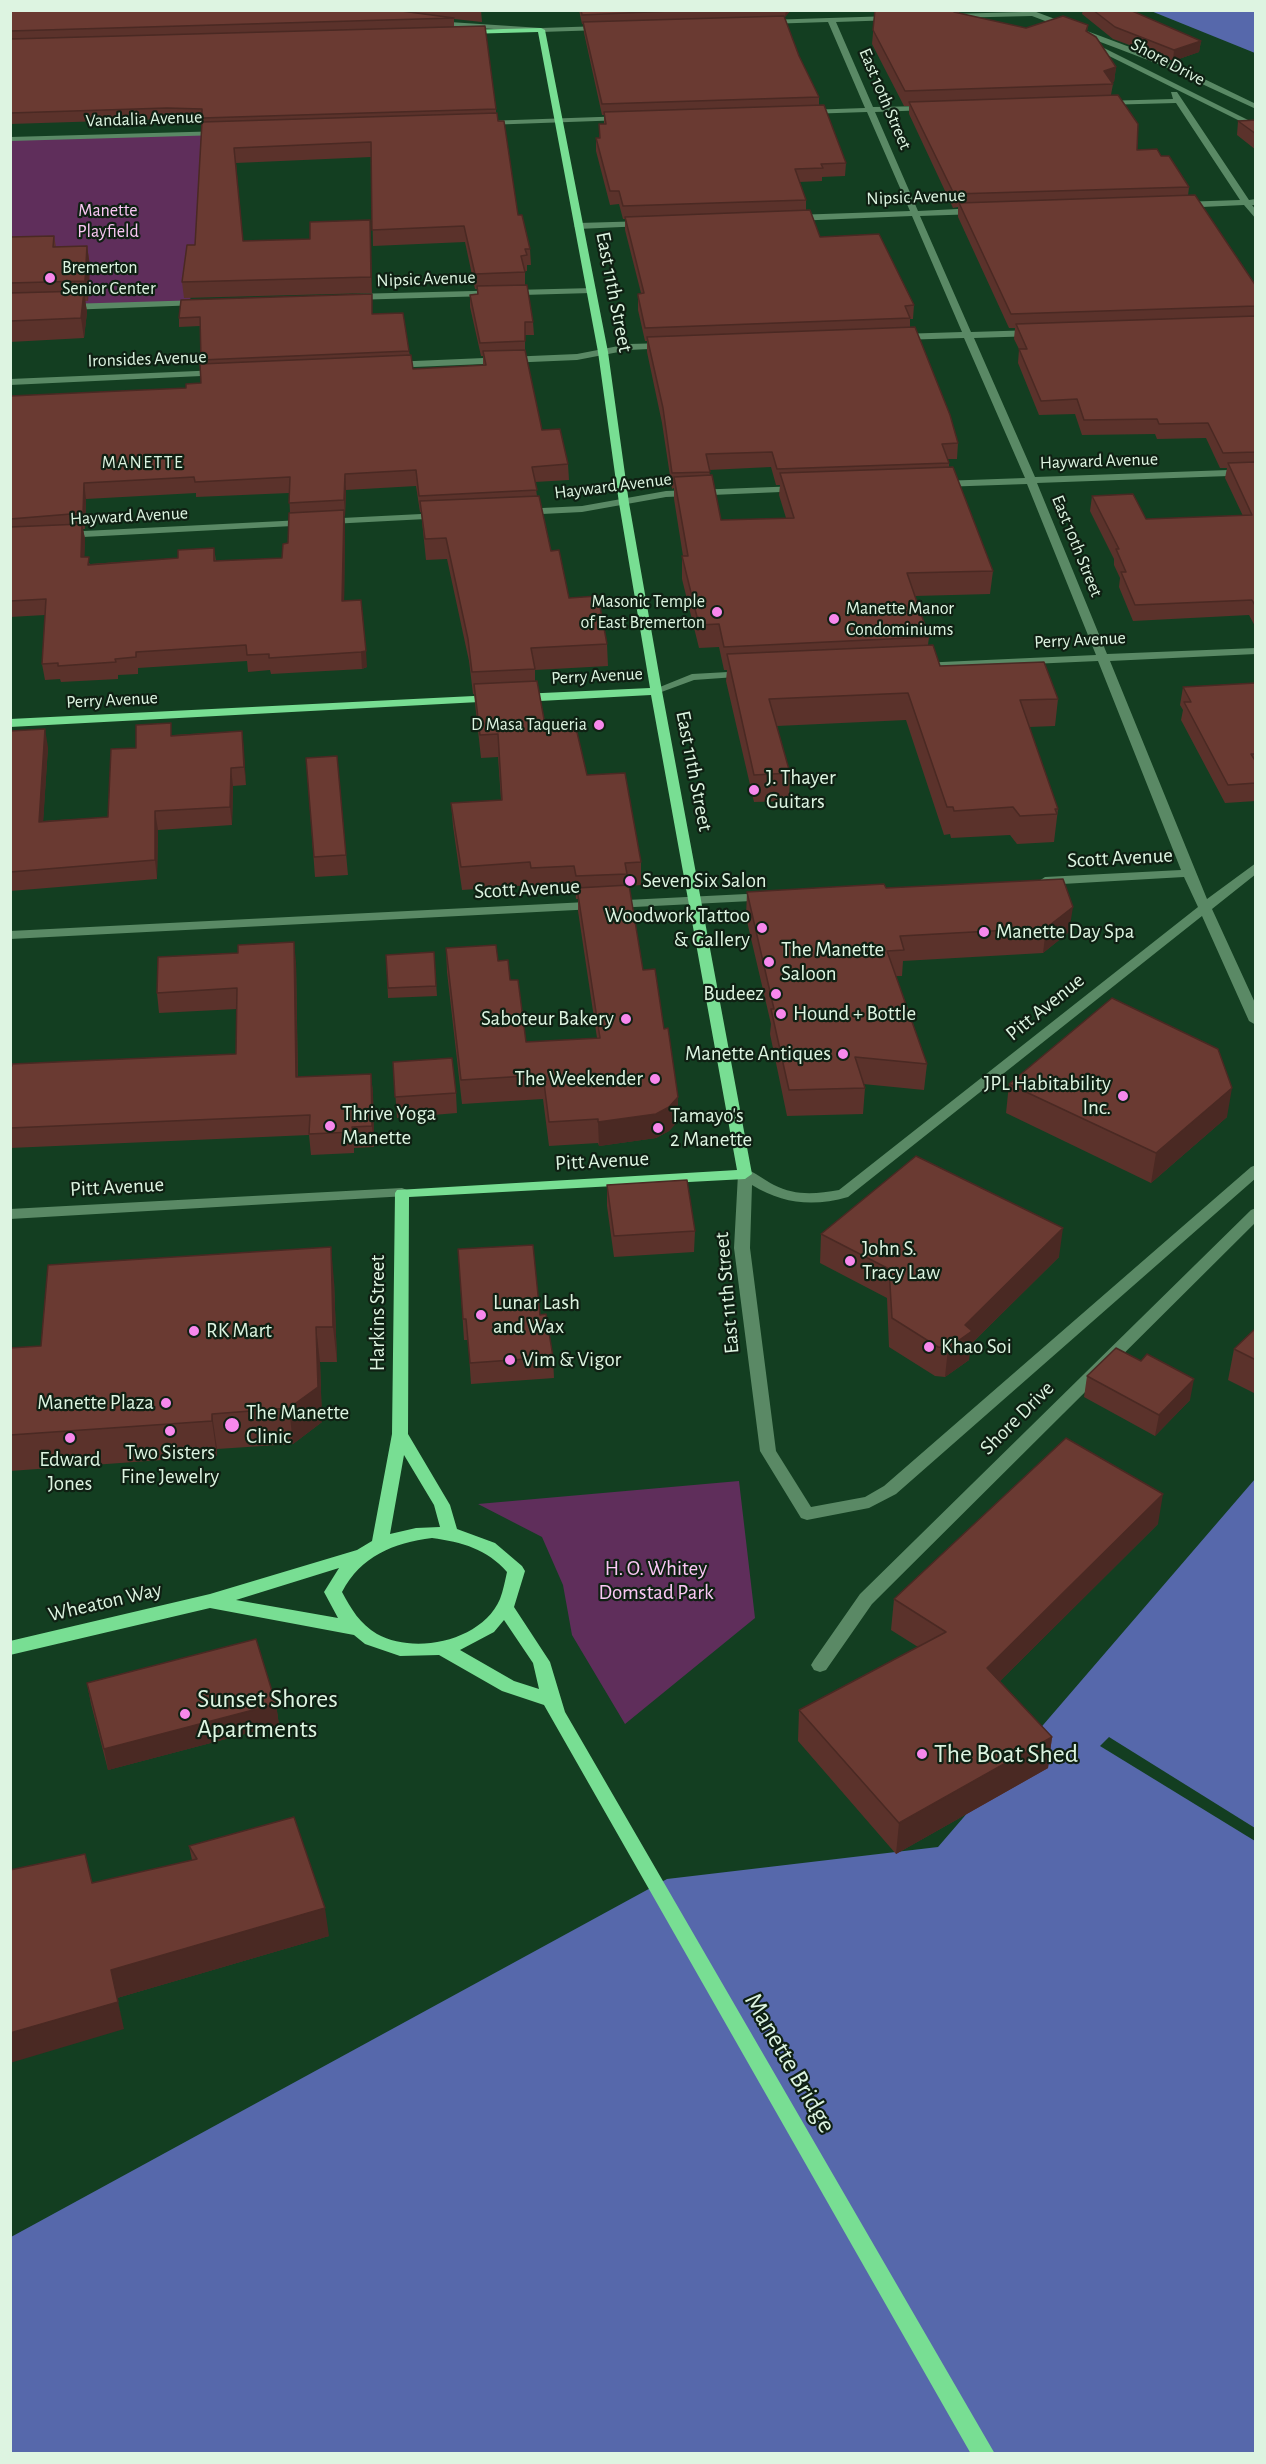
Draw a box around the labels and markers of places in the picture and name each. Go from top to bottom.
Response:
place label: Bremerton Senior Center [62,257,156,300]
marker: Bremerton Senior Center [43,271,57,285]
place label: Masonic Temple of East Bremerton [581,591,705,634]
place label: Manette Manor Condominiums [846,598,954,640]
marker: Masonic Temple of East Bremerton [710,605,724,619]
marker: Manette Manor Condominiums [827,612,841,626]
place label: D Masa Taqueria [471,714,587,736]
marker: D Masa Taqueria [592,718,606,732]
place label: J. Thayer Guitars [766,765,836,815]
marker: J. Thayer Guitars [747,783,761,797]
place label: Seven Six Salon [642,868,767,894]
marker: Seven Six Salon [623,874,637,888]
place label: Woodwork Tattoo & Gallery [605,903,750,953]
place label: Manette Day Spa [996,919,1134,945]
marker: Woodwork Tattoo & Gallery [755,921,769,935]
marker: Manette Day Spa [977,925,991,939]
place label: The Manette Saloon [781,937,884,987]
marker: The Manette Saloon [762,955,776,969]
place label: Budeez [703,981,764,1007]
marker: Budeez [769,987,783,1001]
place label: Hound + Bottle [793,1001,916,1027]
place label: Saboteur Bakery [481,1006,614,1032]
marker: Hound + Bottle [774,1007,788,1021]
marker: Saboteur Bakery [619,1012,633,1026]
place label: Manette Antiques [685,1041,831,1067]
marker: Manette Antiques [836,1047,850,1061]
place label: The Weekender [515,1066,643,1092]
place label: JPL Habitability Inc. [984,1071,1111,1121]
marker: The Weekender [648,1072,662,1086]
marker: JPL Habitability Inc. [1116,1089,1130,1103]
place label: Thrive Yoga Manette [342,1101,436,1151]
place label: Tamayo's 2 Manette [670,1103,752,1153]
marker: Thrive Yoga Manette [323,1119,337,1133]
marker: Tamayo's 2 Manette [651,1121,665,1135]
place label: John S. Tracy Law [862,1236,940,1286]
marker: John S. Tracy Law [843,1254,857,1268]
place label: Lunar Lash and Wax [493,1290,580,1340]
marker: Lunar Lash and Wax [474,1308,488,1322]
place label: RK Mart [206,1318,272,1344]
marker: RK Mart [187,1324,201,1338]
place label: Khao Soi [941,1334,1012,1360]
marker: Khao Soi [922,1340,936,1354]
place label: Vim & Vigor [522,1347,621,1373]
marker: Vim & Vigor [503,1353,517,1367]
place label: Manette Plaza [37,1390,154,1416]
marker: Manette Plaza [159,1396,173,1410]
place label: The Manette Clinic [246,1400,349,1450]
marker: The Manette Clinic [223,1416,241,1434]
marker: Two Sisters Fine Jewelry [163,1424,177,1438]
marker: Edward Jones [63,1431,77,1445]
place label: Two Sisters Fine Jewelry [121,1440,219,1490]
place label: Edward Jones [39,1447,101,1497]
place label: Sunset Shores Apartments [197,1683,338,1744]
marker: Sunset Shores Apartments [178,1707,192,1721]
place label: The Boat Shed [934,1738,1078,1770]
marker: The Boat Shed [915,1747,929,1761]

